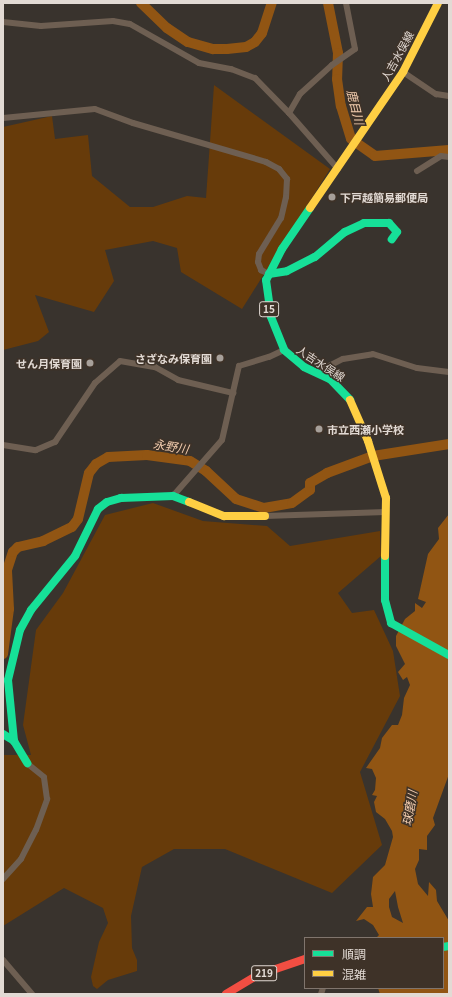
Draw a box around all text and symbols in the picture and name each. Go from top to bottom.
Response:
street label: 人吉水俣線 [378,29,416,83]
water label: 鹿目川 [345,88,367,126]
place label: 下戸越簡易郵便局 [340,190,428,204]
marker: 下戸越簡易郵便局 [327,192,337,202]
road number: 15 [259,301,279,317]
street label: 人吉水俣線 [294,342,348,384]
place label: さざなみ保育園 [135,351,212,365]
marker: さざなみ保育園 [215,353,225,363]
place label: せん月保育園 [16,356,82,370]
marker: せん月保育園 [85,358,95,368]
place label: 市立西瀬小学校 [327,422,404,436]
marker: 市立西瀬小学校 [314,424,324,434]
water label: 永野川 [152,436,190,456]
water label: 球磨川 [399,789,419,827]
legend [304,937,444,989]
text: 順調 [342,945,366,962]
road number: 219 [251,965,277,981]
text: 混雑 [342,965,366,982]

